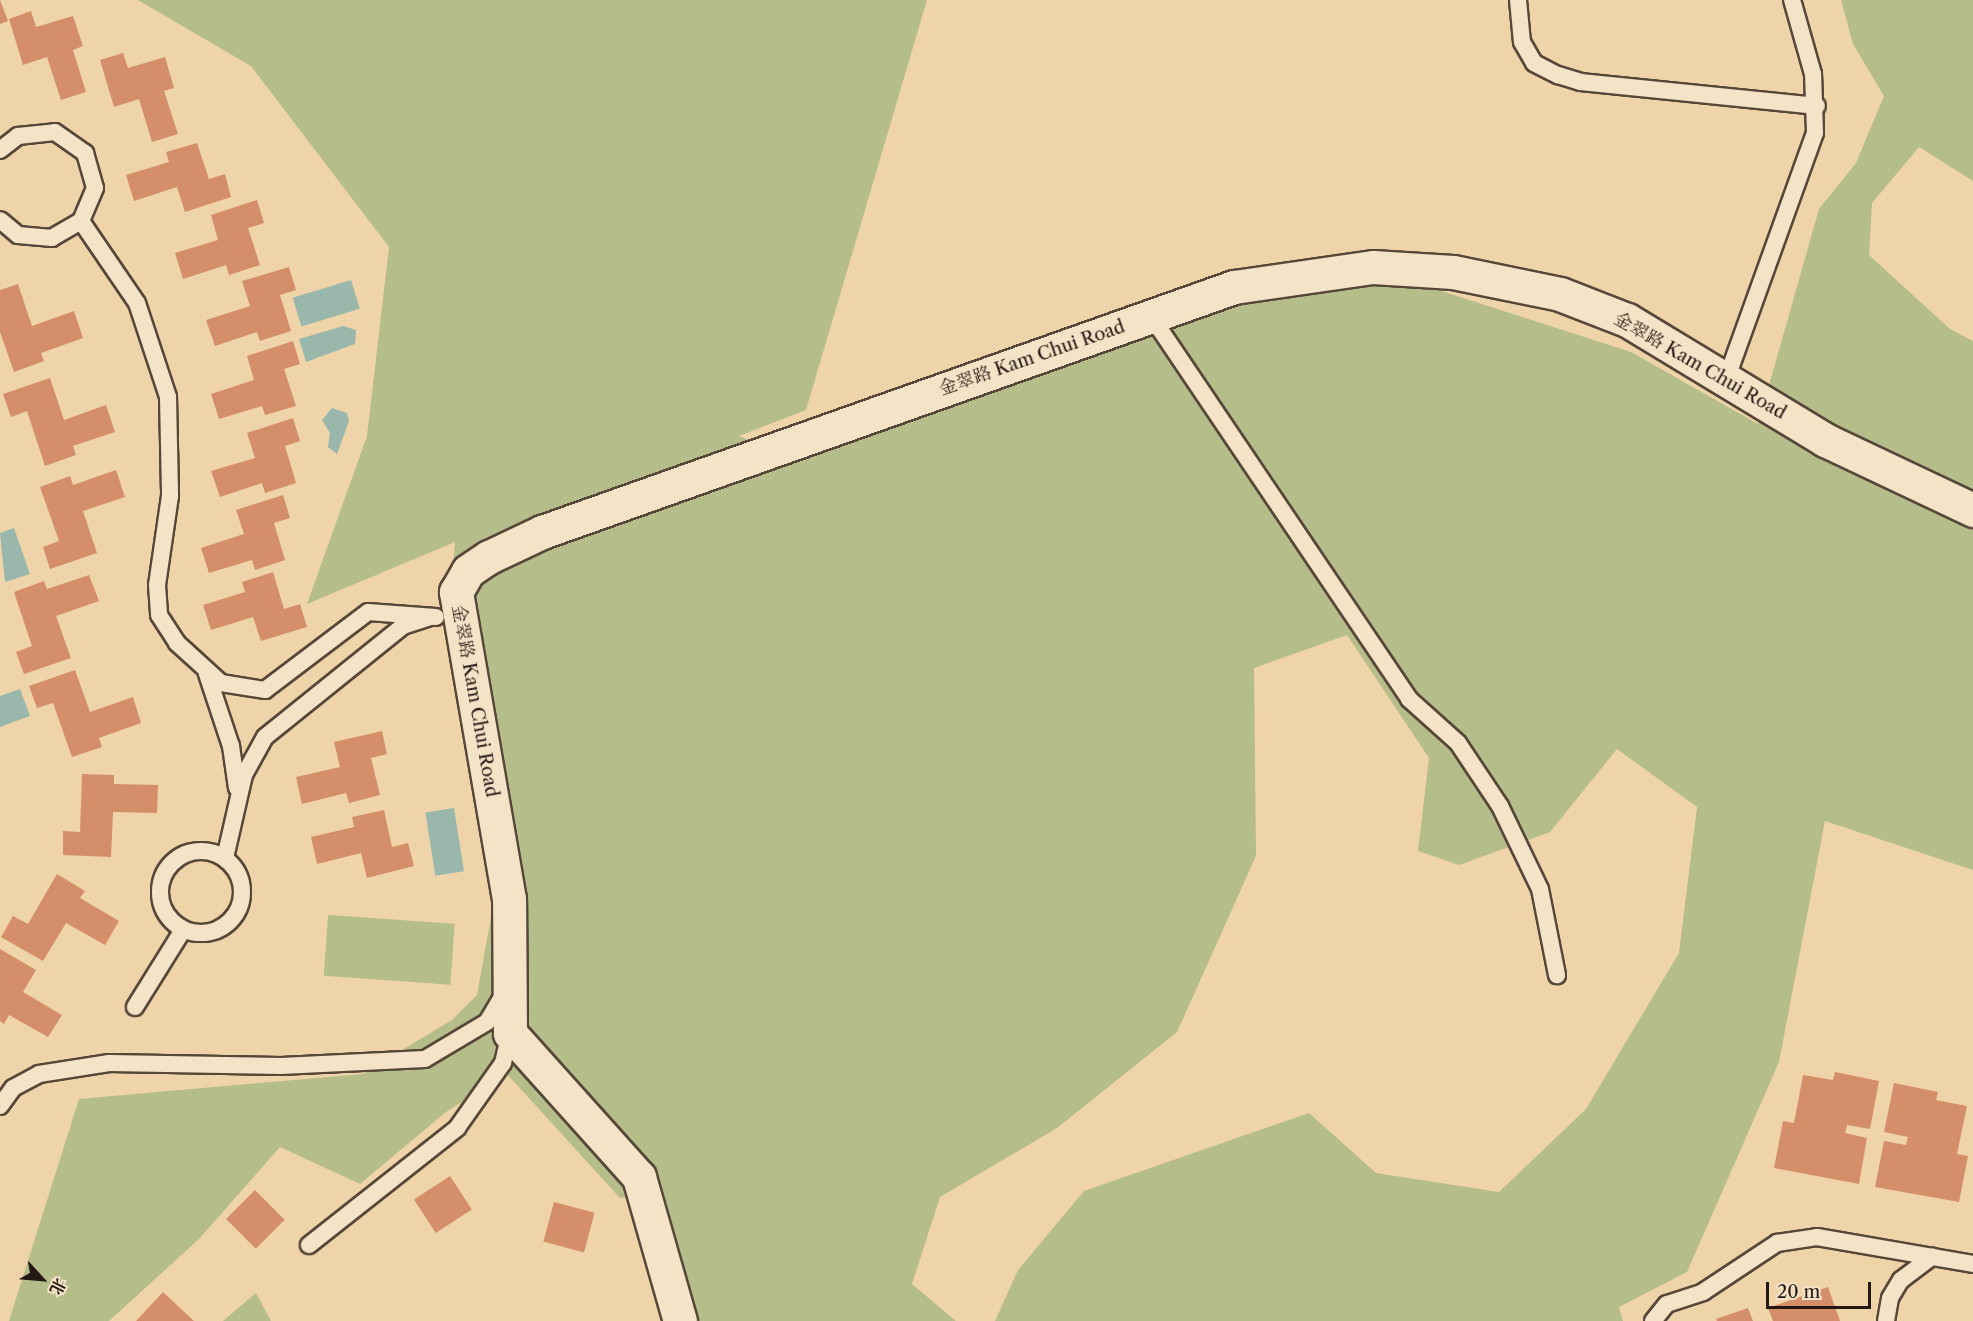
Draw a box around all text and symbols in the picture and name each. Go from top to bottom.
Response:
street label: 金翠路 Kam Chui Road [1610,308,1790,424]
street label: 金翠路 Kam Chui Road [936,316,1128,400]
street label: 金翠路 Kam Chui Road [447,603,503,799]
north arrow [12,1249,72,1309]
scale bar [1769,1270,1874,1308]
text: 北 [46,1275,71,1298]
text: 20 m [1777,1281,1820,1303]

